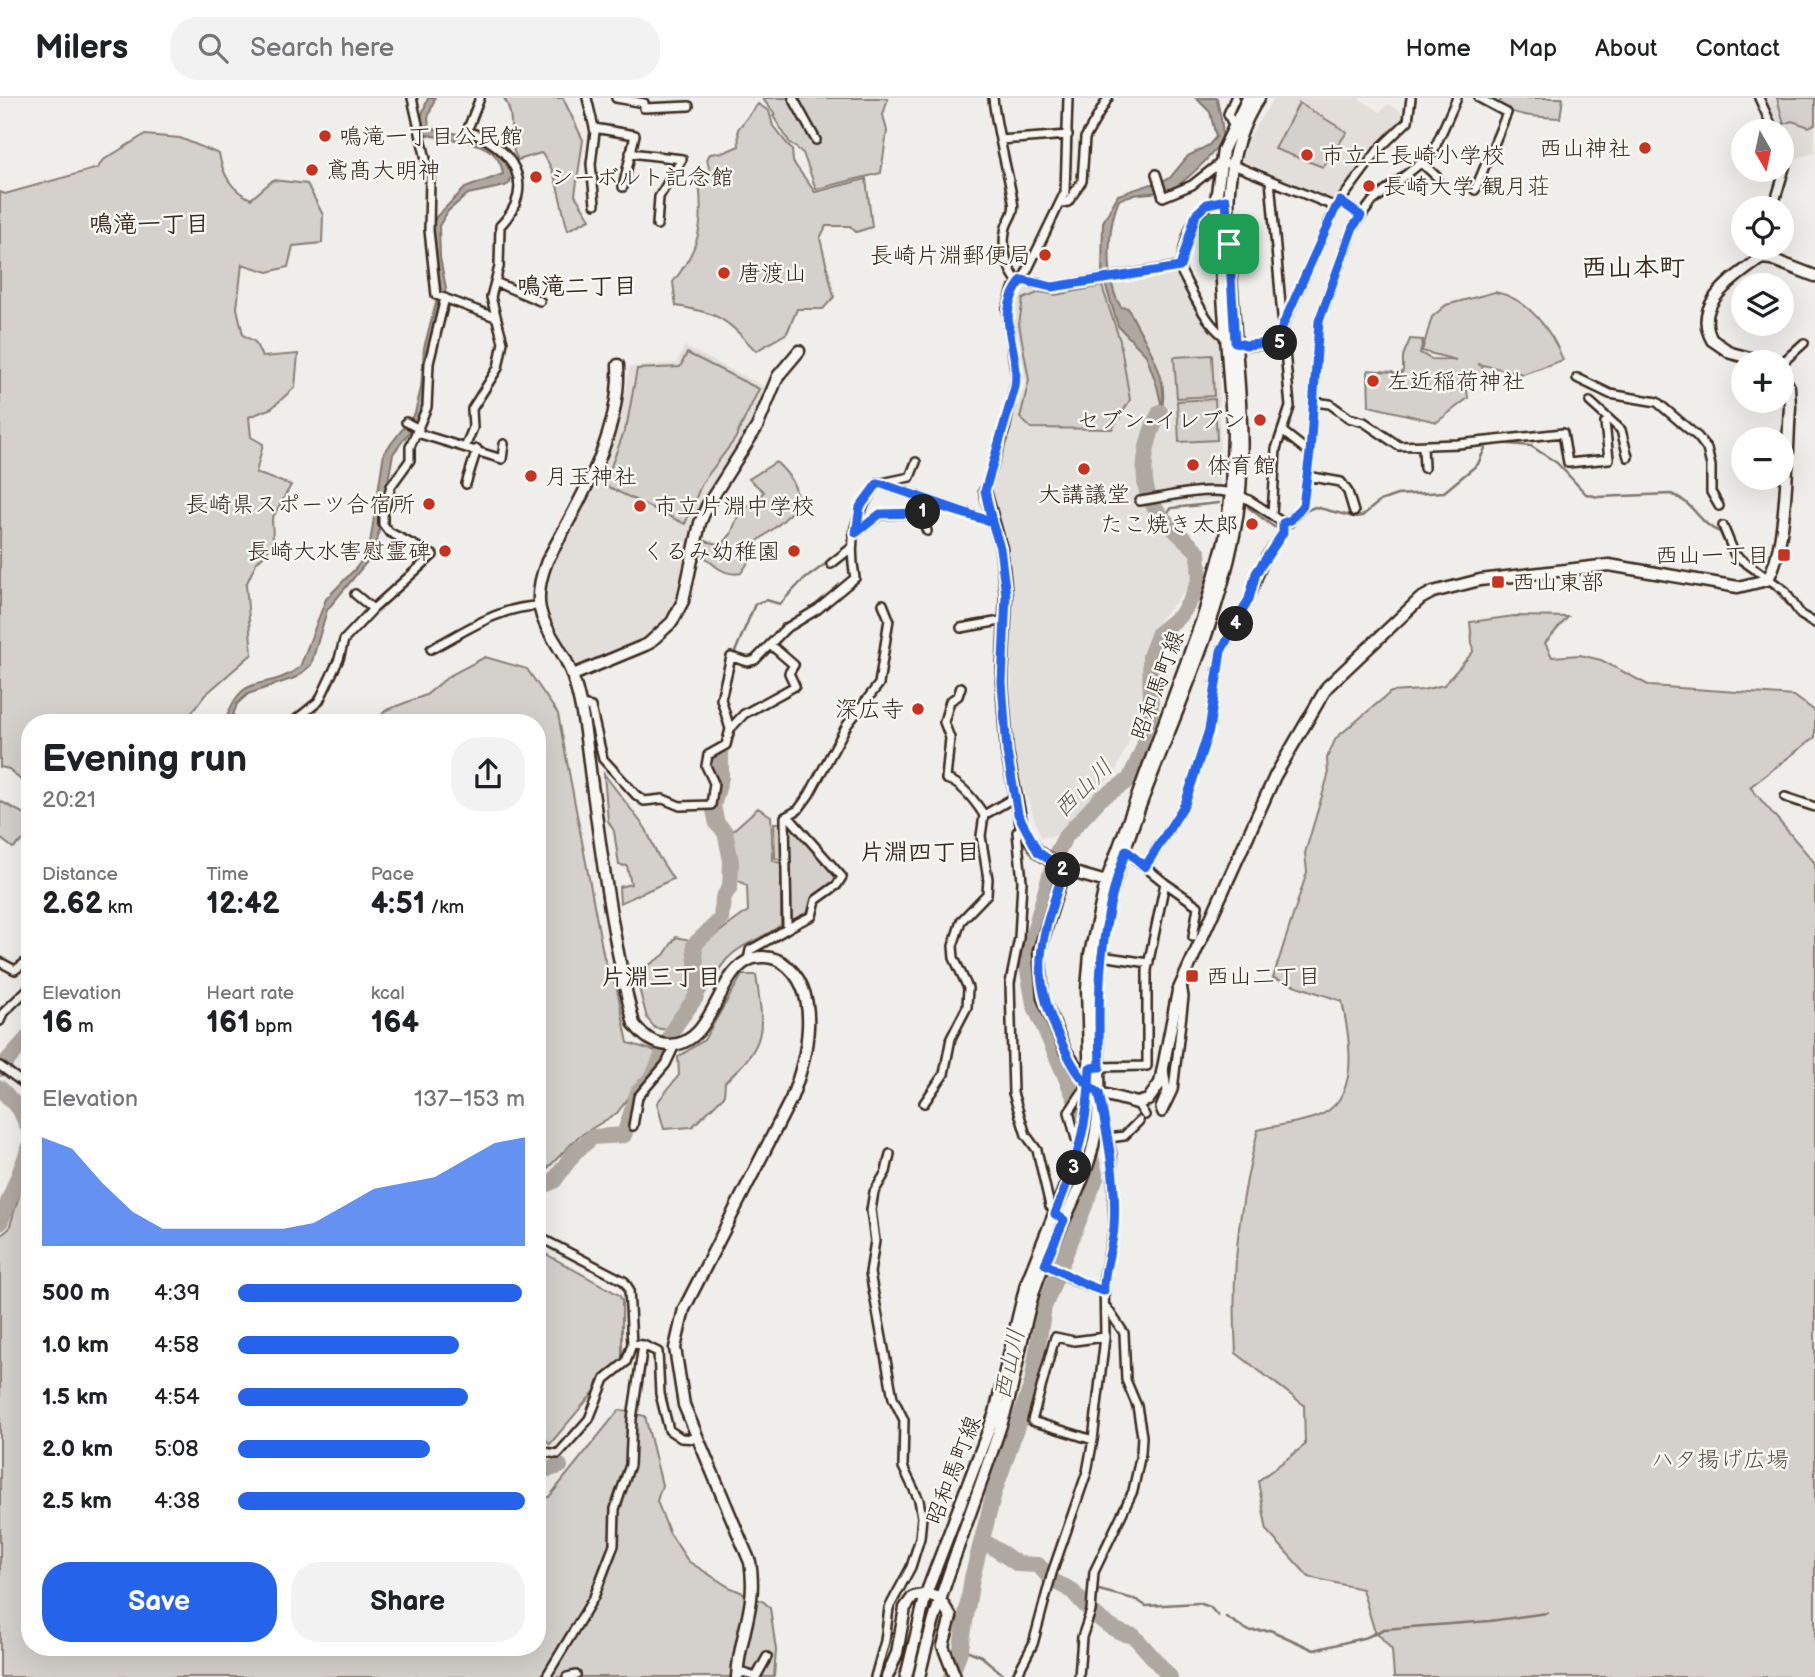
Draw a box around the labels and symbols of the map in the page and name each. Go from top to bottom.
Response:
north arrow [1731,119,1794,182]
place label: 鳴滝一丁目公民館 [339,123,523,151]
marker: 鳴滝一丁目公民館 [317,128,333,144]
place label: 西山神社 [1539,135,1631,163]
marker: 西山神社 [1637,140,1653,156]
place label: 市立上長崎小学校 [1321,142,1505,170]
marker: 市立上長崎小学校 [1299,147,1315,163]
place label: 鳶髙大明神 [326,157,441,185]
marker: 鳶髙大明神 [304,162,320,178]
place label: シーボルト記念館 [550,164,734,192]
marker: シーボルト記念館 [528,169,544,185]
place label: 長崎大学 観月荘 [1383,173,1550,201]
marker: 長崎大学 観月荘 [1361,178,1377,194]
district label: 鳴滝一丁目 [89,210,209,239]
pin [1199,214,1259,274]
place label: 長崎片淵郵便局 [870,242,1031,270]
marker: 長崎片淵郵便局 [1037,247,1053,263]
district label: 西山本町 [1581,253,1685,284]
place label: 唐渡山 [738,260,807,288]
marker: 唐渡山 [716,265,732,281]
district label: 鳴滝二丁目 [517,272,637,301]
pin: 5 [1262,326,1298,360]
place label: 左近稲荷神社 [1387,368,1525,396]
marker: 左近稲荷神社 [1365,373,1381,389]
place label: セブン-イレブン [1077,407,1246,435]
marker: セブン-イレブン [1252,412,1268,428]
place label: 体育館 [1207,452,1276,480]
marker: 体育館 [1185,457,1201,473]
marker: 大講議堂 [1076,461,1092,477]
place label: 月玉神社 [545,463,637,491]
marker: 月玉神社 [523,468,539,484]
place label: 大講議堂 [1038,481,1130,509]
place label: 長崎県スポーツ合宿所 [185,491,415,519]
place label: 市立片淵中学校 [654,493,815,521]
pin: 1 [906,494,940,530]
marker: 長崎県スポーツ合宿所 [421,496,437,512]
marker: 市立片淵中学校 [632,498,648,514]
place label: たこ焼き太郎 [1100,511,1238,539]
marker: たこ焼き太郎 [1244,516,1260,532]
place label: 長崎大水害慰霊碑 [247,538,431,566]
place label: くるみ幼稚園 [642,538,780,566]
place label: 西山一丁目 [1655,542,1770,570]
marker: 長崎大水害慰霊碑 [437,543,453,559]
marker: くるみ幼稚園 [786,543,802,559]
marker: 西山一丁目 [1776,547,1792,563]
place label: 西山東部 [1512,569,1604,597]
marker: 西山東部 [1490,574,1506,590]
pin: 4 [1218,606,1254,642]
street label: 昭和馬町線 [1125,627,1191,744]
place label: 深広寺 [835,696,904,724]
marker: 深広寺 [910,701,926,717]
water label: 西山川 [1048,753,1119,824]
district label: 片淵四丁目 [860,838,980,867]
pin: 2 [1046,852,1080,888]
district label: 片淵三丁目 [601,963,721,992]
place label: 西山二丁目 [1206,963,1321,991]
marker: 西山二丁目 [1184,968,1200,984]
pin: 3 [1056,1150,1092,1186]
water label: 西山川 [988,1326,1031,1402]
street label: 昭和馬町線 [920,1412,988,1529]
park label: ハタ揚げ広場 [1651,1446,1789,1474]

